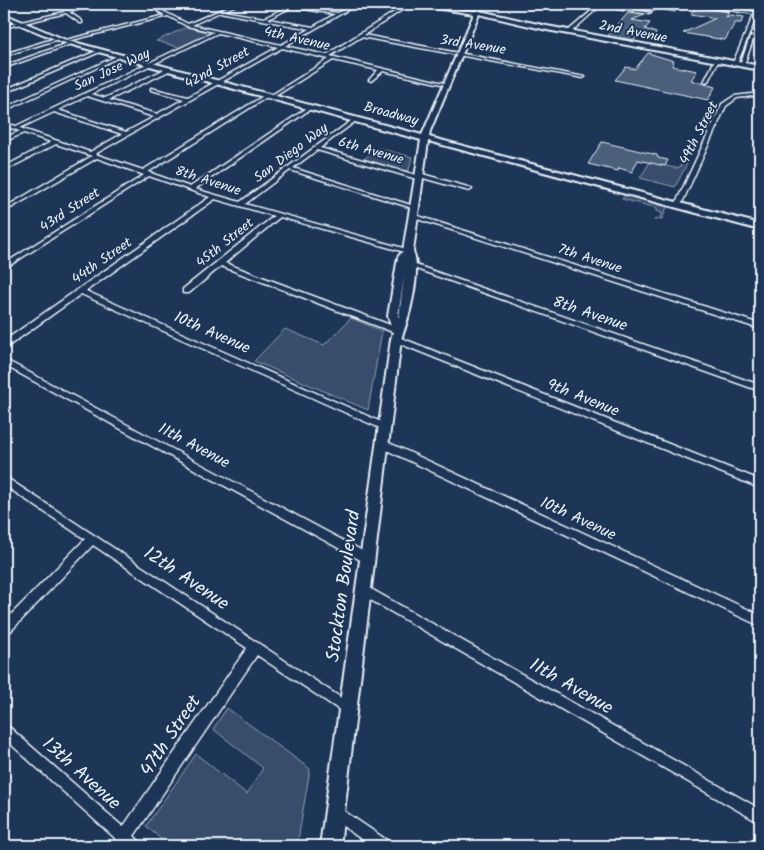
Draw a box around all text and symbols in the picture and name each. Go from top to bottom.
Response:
street label: 2nd Avenue [597,15,670,50]
street label: 4th Avenue [262,21,333,57]
street label: 3rd Avenue [438,29,508,61]
street label: 42nd Street [180,41,254,95]
street label: San Jose Way [70,43,154,97]
street label: Broadway [361,96,421,132]
street label: 49th Street [674,97,725,169]
street label: San Diego Way [249,117,333,188]
street label: 6th Avenue [336,131,407,171]
street label: 8th Avenue [172,160,244,202]
street label: 43rd Street [35,182,105,238]
street label: 45th Street [191,212,259,273]
street label: 44th Street [67,232,137,290]
street label: 7th Avenue [555,238,626,280]
street label: 8th Avenue [549,289,631,339]
street label: 10th Avenue [170,305,254,361]
street label: 9th Avenue [543,372,623,424]
street label: 11th Avenue [154,417,234,475]
street label: 10th Avenue [536,490,620,548]
street label: Stockton Boulevard [319,508,370,664]
street label: 12th Avenue [137,539,235,619]
street label: 11th Avenue [523,651,619,723]
street label: 47th Street [133,689,210,783]
street label: 13th Avenue [35,730,128,818]

